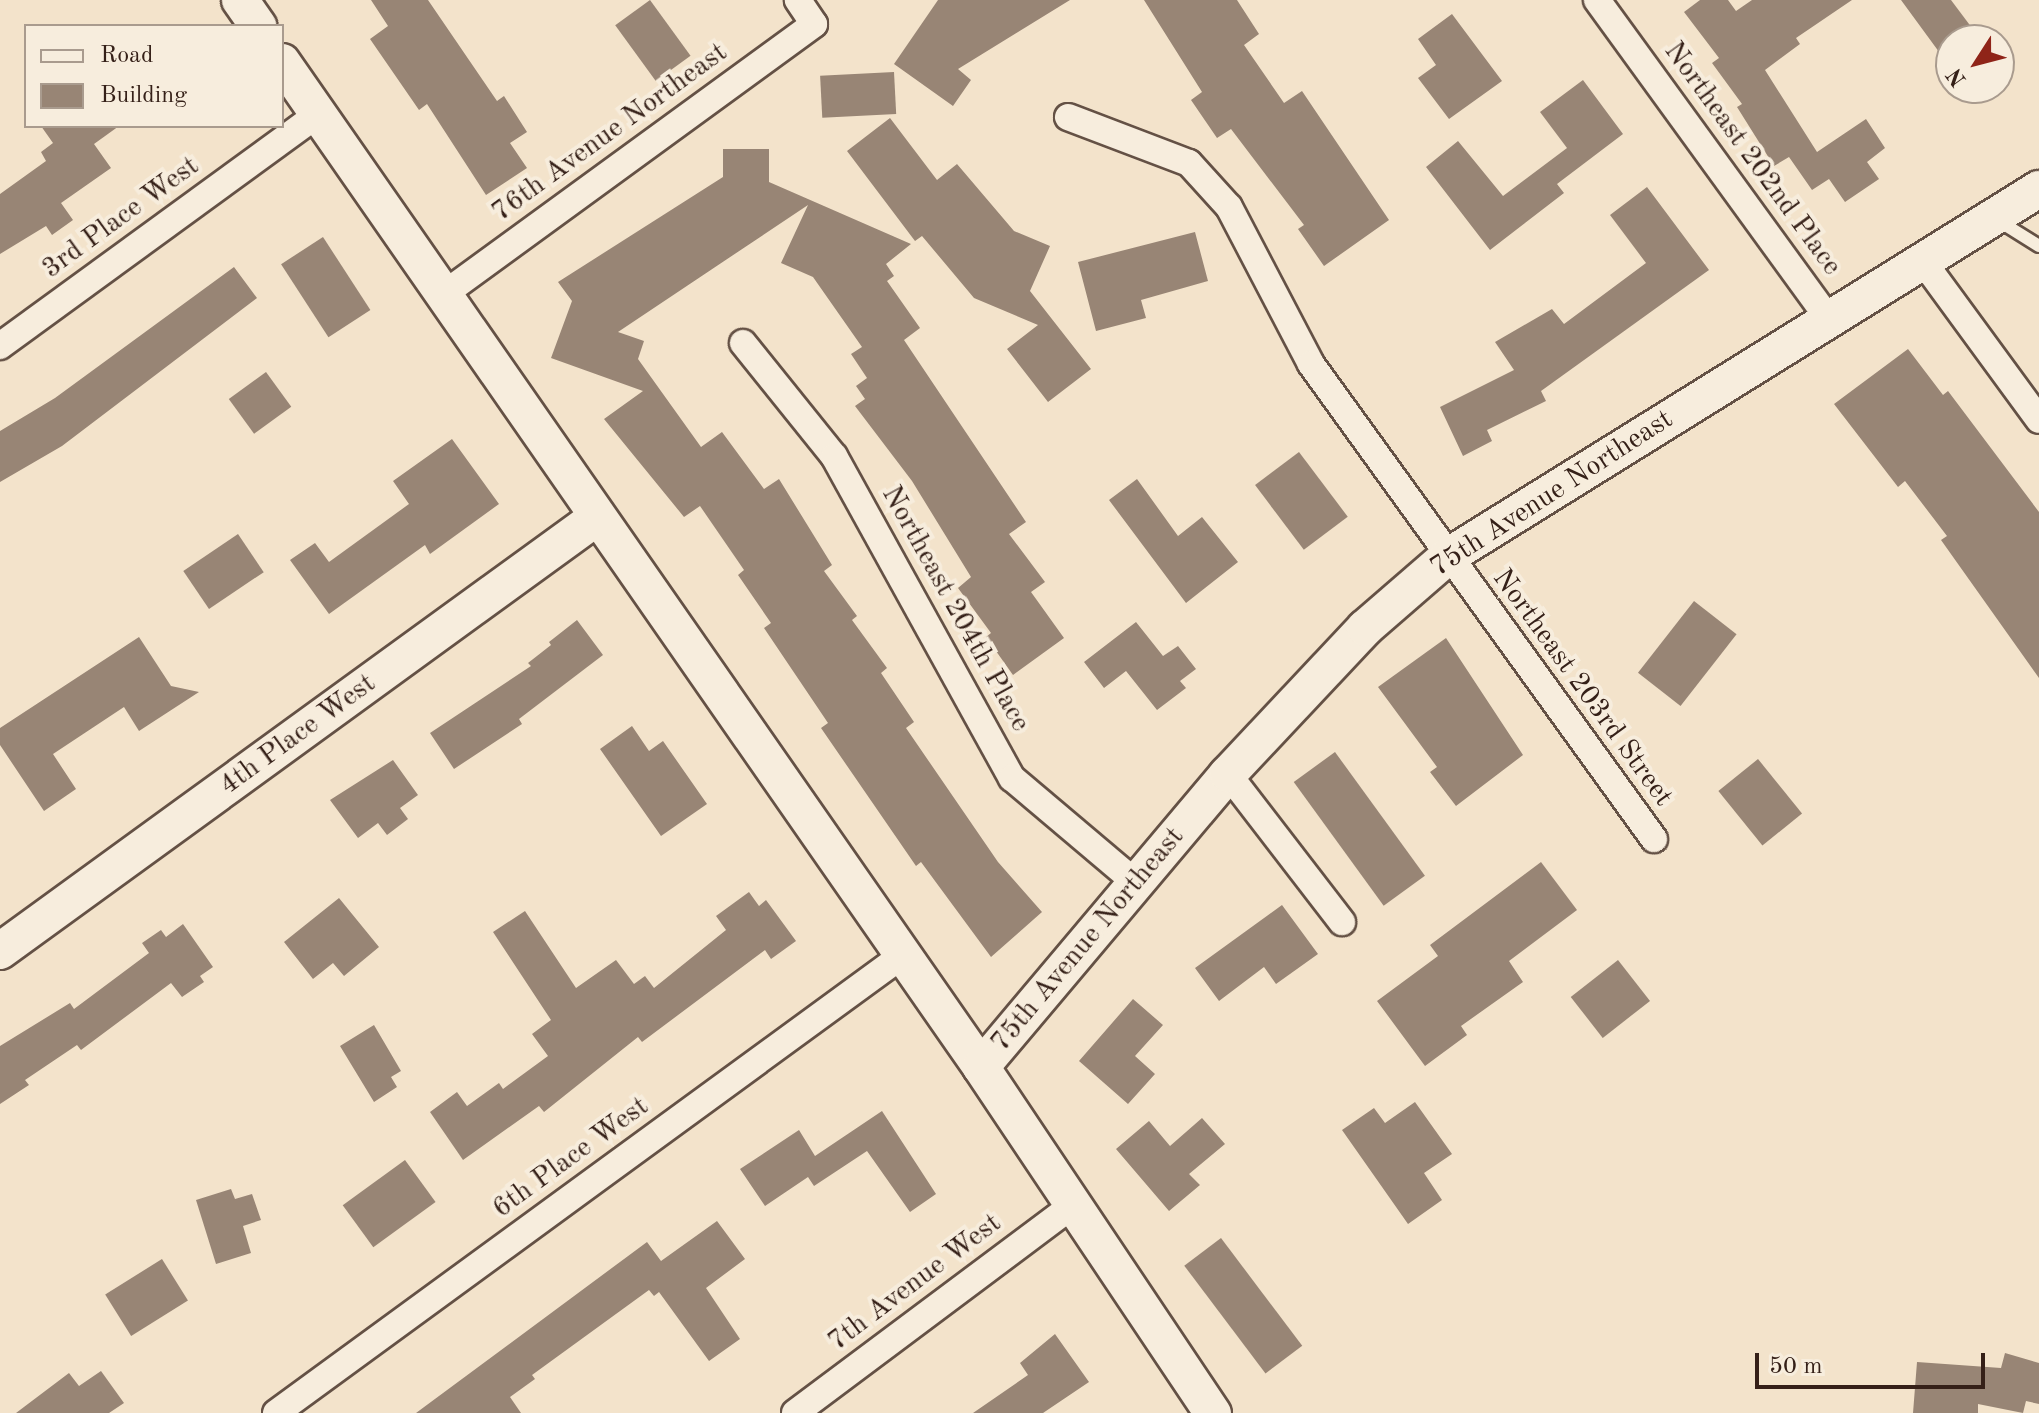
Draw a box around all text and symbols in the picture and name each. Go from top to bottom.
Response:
legend [24,24,284,128]
north arrow [1935,24,2015,104]
street label: 76th Avenue Northeast [486,36,734,230]
street label: Northeast 202nd Place [1656,36,1848,282]
text: Road [100,44,153,68]
text: N [1943,64,1971,90]
text: Building [100,84,187,108]
street label: 3rd Place West [36,150,206,286]
street label: 75th Avenue Northeast [1424,403,1680,585]
street label: Northeast 204th Place [874,480,1036,738]
street label: Northeast 203rd Street [1485,563,1679,813]
street label: 4th Place West [213,667,383,803]
street label: 75th Avenue Northeast [984,821,1192,1059]
street label: 6th Place West [486,1090,656,1226]
street label: 7th Avenue West [822,1207,1008,1359]
scale bar [1759,1337,1989,1387]
text: 50 m [1769,1355,1823,1379]

